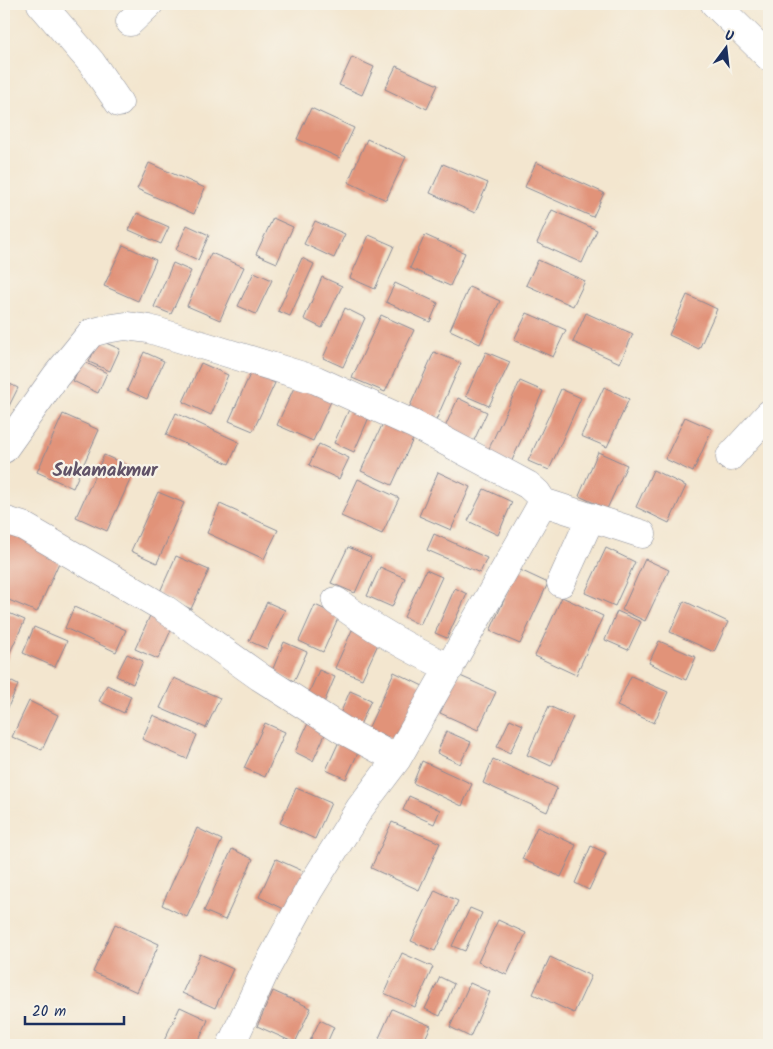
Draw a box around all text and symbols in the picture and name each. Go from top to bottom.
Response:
north arrow [700,22,750,72]
text: U [722,25,737,48]
district label: Sukamakmur [52,456,159,486]
scale bar [25,994,124,1026]
text: 20 m [32,1000,66,1024]

